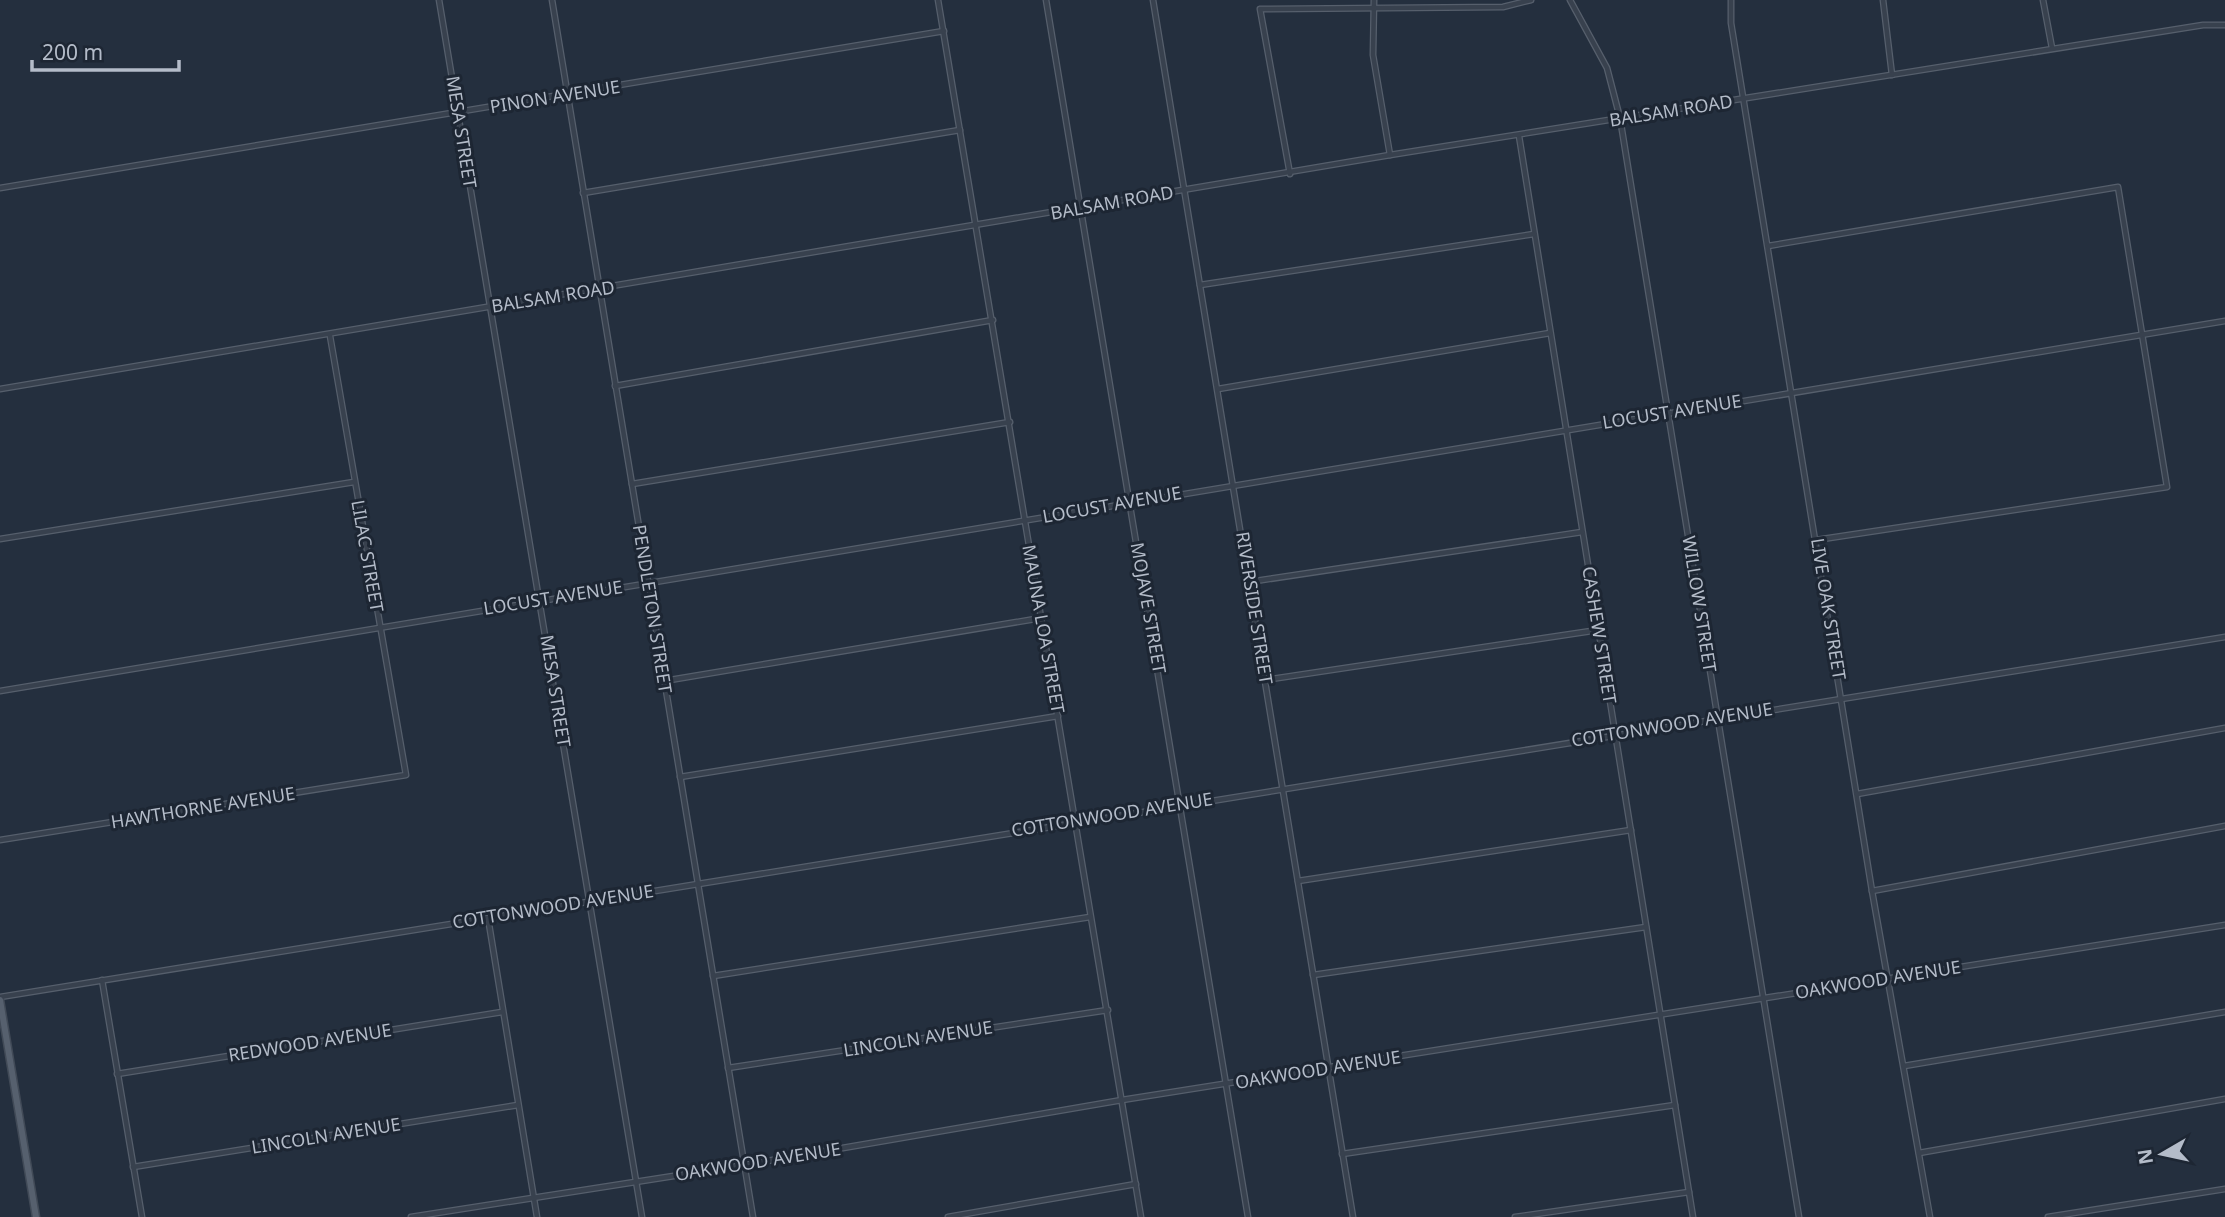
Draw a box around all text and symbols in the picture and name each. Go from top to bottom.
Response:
scale bar [32,28,178,72]
text: 200 m [42,38,103,66]
street label: MESA STREET [441,74,483,190]
street label: PINON AVENUE [488,74,622,118]
street label: BALSAM ROAD [1607,88,1734,132]
street label: BALSAM ROAD [1048,179,1175,225]
street label: BALSAM ROAD [489,274,616,318]
street label: LOCUST AVENUE [1600,388,1743,434]
street label: LOCUST AVENUE [1040,480,1183,528]
street label: LILAC STREET [346,498,390,614]
street label: PENDLETON STREET [628,523,678,695]
street label: RIVERSIDE STREET [1231,530,1279,686]
street label: WILLOW STREET [1677,534,1723,674]
street label: LIVE OAK STREET [1806,536,1852,681]
street label: MOJAVE STREET [1126,540,1172,675]
street label: MAUNA LOA STREET [1017,543,1071,715]
street label: CASHEW STREET [1577,564,1623,705]
street label: LOCUST AVENUE [481,574,624,620]
street label: MESA STREET [535,633,577,749]
street label: COTTONWOOD AVENUE [1570,696,1774,752]
street label: HAWTHORNE AVENUE [109,781,297,833]
street label: COTTONWOOD AVENUE [1010,786,1214,842]
street label: COTTONWOOD AVENUE [451,878,655,934]
street label: OAKWOOD AVENUE [1793,954,1962,1004]
street label: LINCOLN AVENUE [842,1014,994,1062]
street label: REDWOOD AVENUE [226,1017,393,1067]
street label: OAKWOOD AVENUE [1233,1044,1402,1094]
street label: LINCOLN AVENUE [250,1111,402,1159]
north arrow [2127,1119,2197,1189]
street label: OAKWOOD AVENUE [673,1136,842,1186]
text: N [2131,1147,2159,1166]

